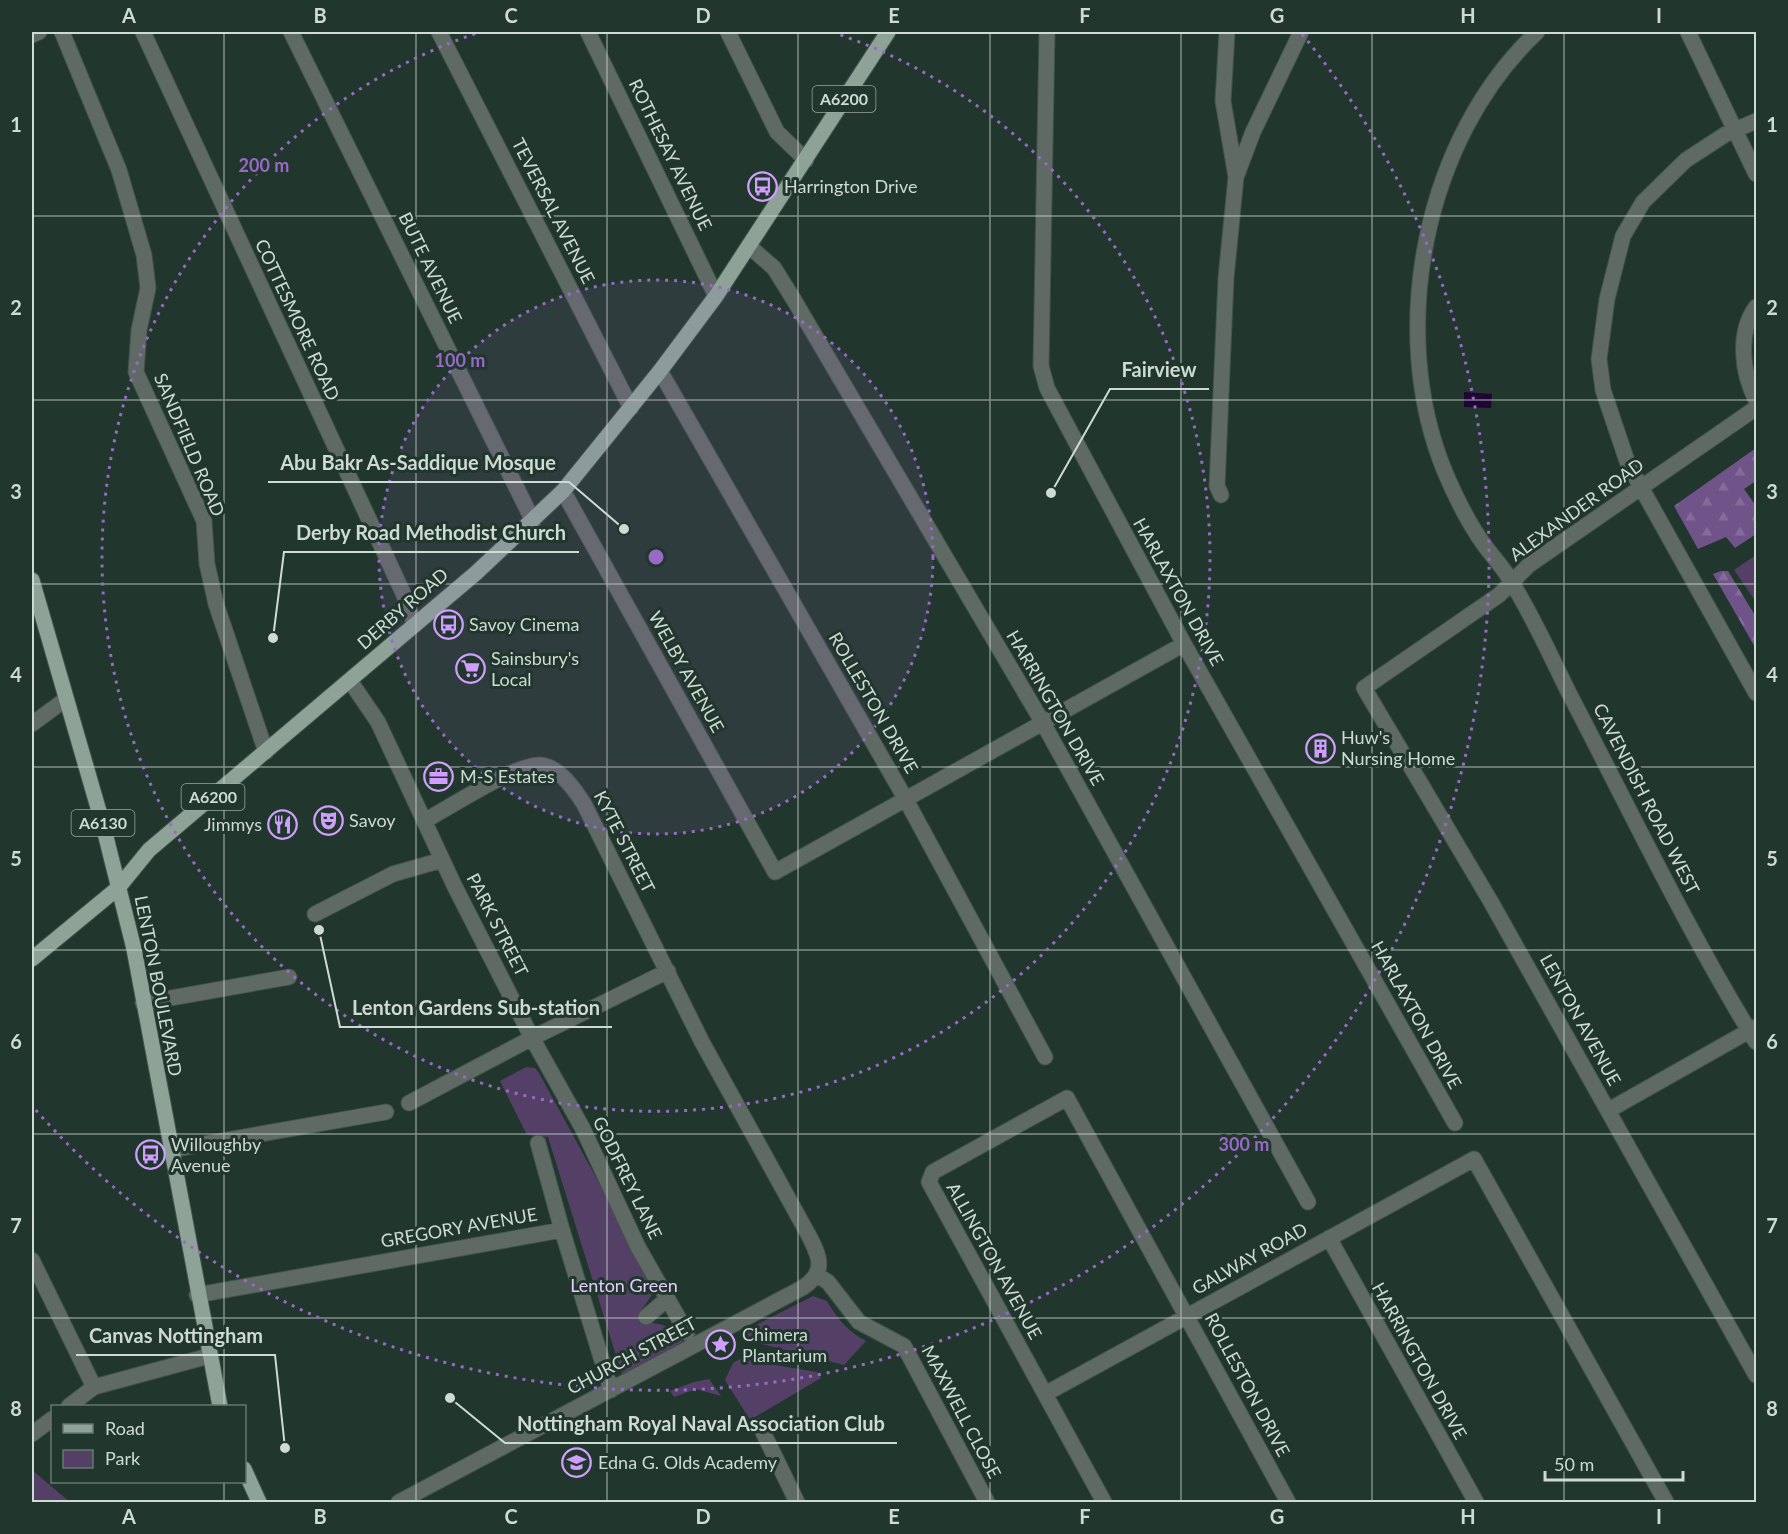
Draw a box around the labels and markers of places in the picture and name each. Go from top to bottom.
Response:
bus stop icon: Harrington Drive [747,171,779,203]
place label: Harrington Drive [784,175,917,197]
callout: Fairview [1110,351,1209,389]
callout: Abu Bakr As-Saddique Mosque [268,444,569,482]
callout: Derby Road Methodist Church [284,514,579,552]
centre of rings [646,547,666,567]
bus stop icon: Savoy Cinema [432,609,464,641]
place label: Savoy Cinema [469,613,579,635]
place label: Sainsbury's Local [491,647,579,690]
supermarket icon: Sainsbury's Local [454,653,486,685]
place label: Huw's Nursing Home [1341,726,1455,769]
building icon: Huw's Nursing Home [1304,732,1336,764]
office icon: M-S Estates [423,761,455,793]
place label: M-S Estates [460,765,555,787]
theatre icon: Savoy [312,805,344,837]
restaurant icon: Jimmys [267,809,299,841]
place label: Savoy [349,809,396,831]
place label: Jimmys [204,813,262,835]
callout: Lenton Gardens Sub-station [340,989,612,1027]
place label: Willoughby Avenue [171,1133,262,1176]
bus stop icon: Willoughby Avenue [134,1139,166,1171]
callout: Canvas Nottingham [76,1317,275,1355]
place label: Chimera Plantarium [742,1323,827,1366]
place icon: Chimera Plantarium [705,1329,737,1361]
callout: Nottingham Royal Naval Association Club [505,1405,897,1443]
school or university icon: Edna G. Olds Academy [561,1447,593,1479]
place label: Edna G. Olds Academy [598,1451,778,1473]

